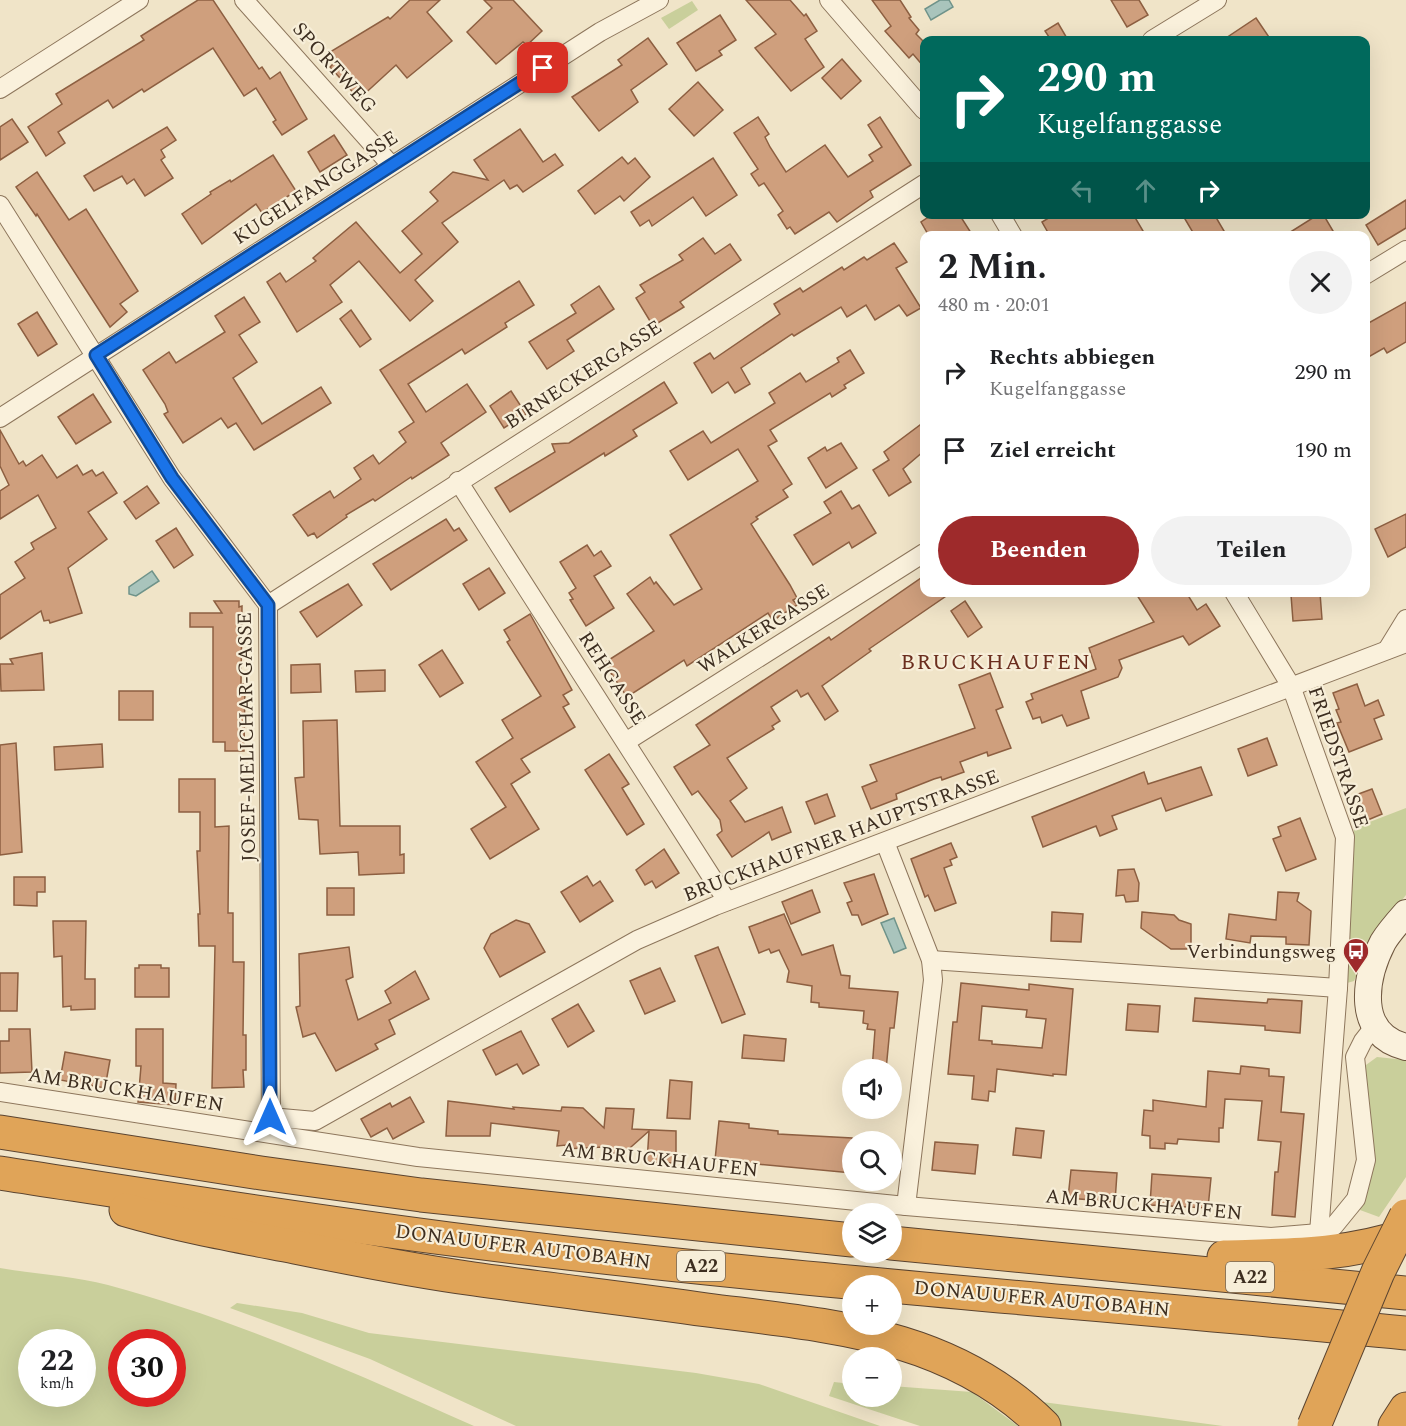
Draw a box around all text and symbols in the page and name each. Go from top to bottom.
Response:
street label: SPORTWEG [285,15,384,120]
pin [517,42,568,93]
text: 290 m [1037,47,1156,110]
icon: arrive [526,51,559,84]
icon: right [938,60,1016,138]
text: Kugelfanggasse [1037,104,1222,146]
street label: KUGELFANGGASSE [227,123,404,253]
icon: left [1066,174,1099,207]
icon: ahead [1129,174,1162,207]
icon: right [1192,174,1225,207]
text: 2 Min. [938,240,1047,295]
button: close [1289,251,1352,314]
text: 480 m · 20:01 [938,290,1050,320]
street label: BIRNECKERGASSE [499,313,668,437]
text: Rechts abbiegen [989,341,1155,374]
icon: right [938,356,971,389]
text: 290 m [1295,356,1352,389]
text: Kugelfanggasse [989,374,1126,404]
icon: arrive [938,434,971,467]
text: Ziel erreicht [989,434,1116,467]
text: 190 m [1295,434,1352,467]
button: Beenden [938,516,1139,585]
button: Teilen [1151,516,1352,585]
street label: WALKERGASSE [691,576,836,682]
street label: JOSEF-MELICHAR-GASSE [230,612,264,862]
street label: REHGASSE [571,626,654,731]
district label: BRUCKHAUFEN [900,646,1092,679]
street label: FRIEDSTRASSE [1300,682,1376,832]
street label: BRUCKHAUFNER HAUPTSTRASSE [679,762,1004,910]
bus stop icon: Verbindungsweg [1341,936,1371,974]
place label: Verbindungsweg [1187,937,1336,967]
map controls [842,1059,902,1407]
button: sound [842,1059,902,1119]
street label: AM BRUCKHAUFEN [26,1060,226,1120]
position arrow [238,1085,302,1149]
button: search [842,1131,902,1191]
street label: AM BRUCKHAUFEN [560,1135,760,1185]
street label: AM BRUCKHAUFEN [1044,1181,1244,1229]
button: layers [842,1203,902,1263]
street label: DONAUUFER AUTOBAHN [393,1216,652,1278]
road number: A22 [677,1251,725,1281]
road number: A22 [1226,1262,1274,1292]
street label: DONAUUFER AUTOBAHN [912,1273,1171,1325]
button: + [842,1275,902,1335]
speed limit sign: 30 [108,1329,186,1407]
text: 22 [40,1338,74,1384]
button: − [842,1347,902,1407]
text: km/h [40,1372,74,1395]

